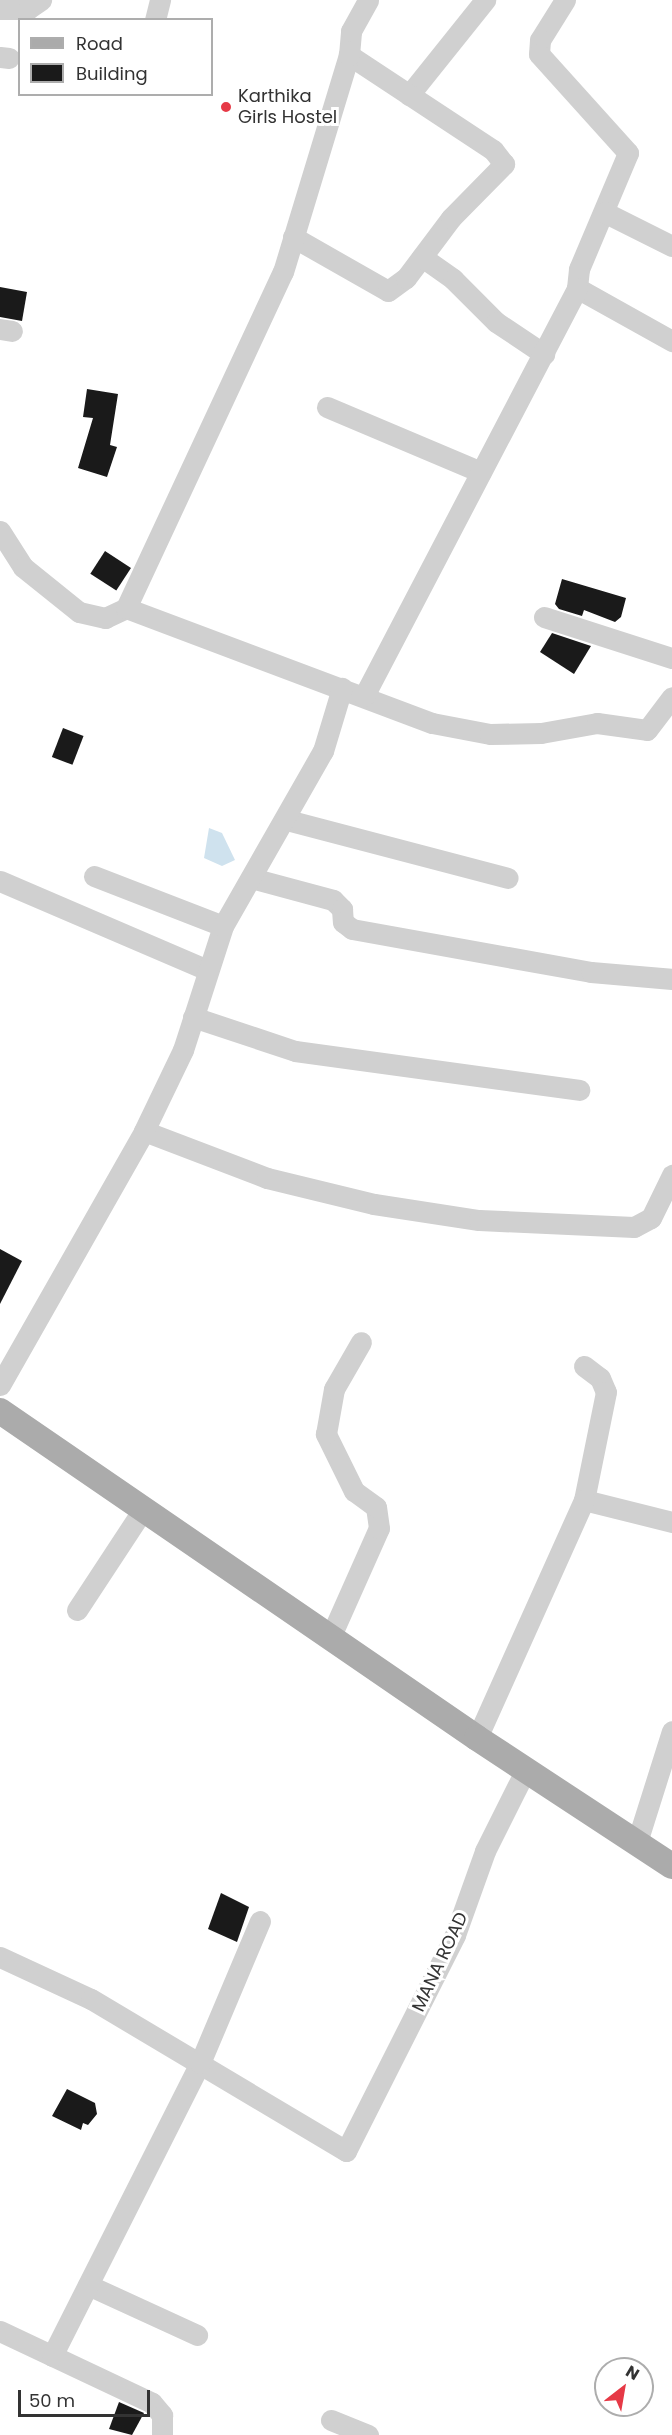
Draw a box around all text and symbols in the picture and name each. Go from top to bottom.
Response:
legend [18,18,213,96]
text: Road [76,31,123,56]
text: Building [76,61,148,86]
place label: Karthika Girls Hostel [238,86,337,128]
marker: Karthika Girls Hostel [219,100,233,114]
street label: MANA ROAD [408,1909,472,2015]
north arrow [594,2357,654,2417]
text: N [621,2360,644,2386]
scale bar [21,2378,153,2416]
text: 50 m [29,2388,75,2413]

